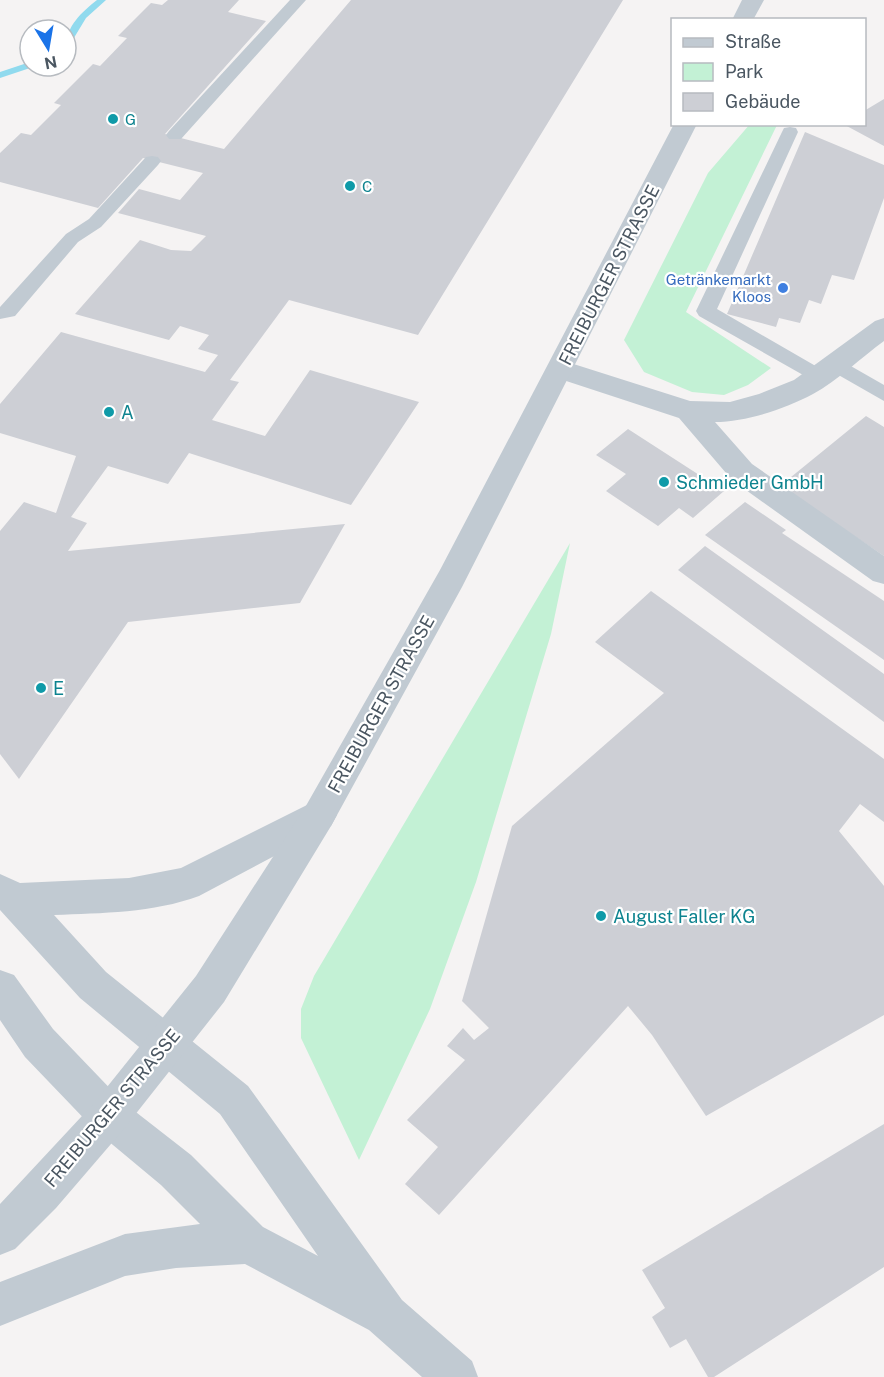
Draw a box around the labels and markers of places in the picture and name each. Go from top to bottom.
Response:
place label: G [125,111,136,128]
marker: G [106,112,120,126]
place label: C [362,178,372,195]
marker: C [343,179,357,193]
place label: Getränkemarkt Kloos [666,271,771,305]
marker: Getränkemarkt Kloos [776,281,790,295]
place label: A [121,402,134,423]
marker: A [102,405,116,419]
place label: Schmieder GmbH [676,472,824,493]
marker: Schmieder GmbH [657,475,671,489]
place label: E [53,678,64,699]
marker: E [34,681,48,695]
place label: August Faller KG [613,906,755,927]
marker: August Faller KG [594,909,608,923]

